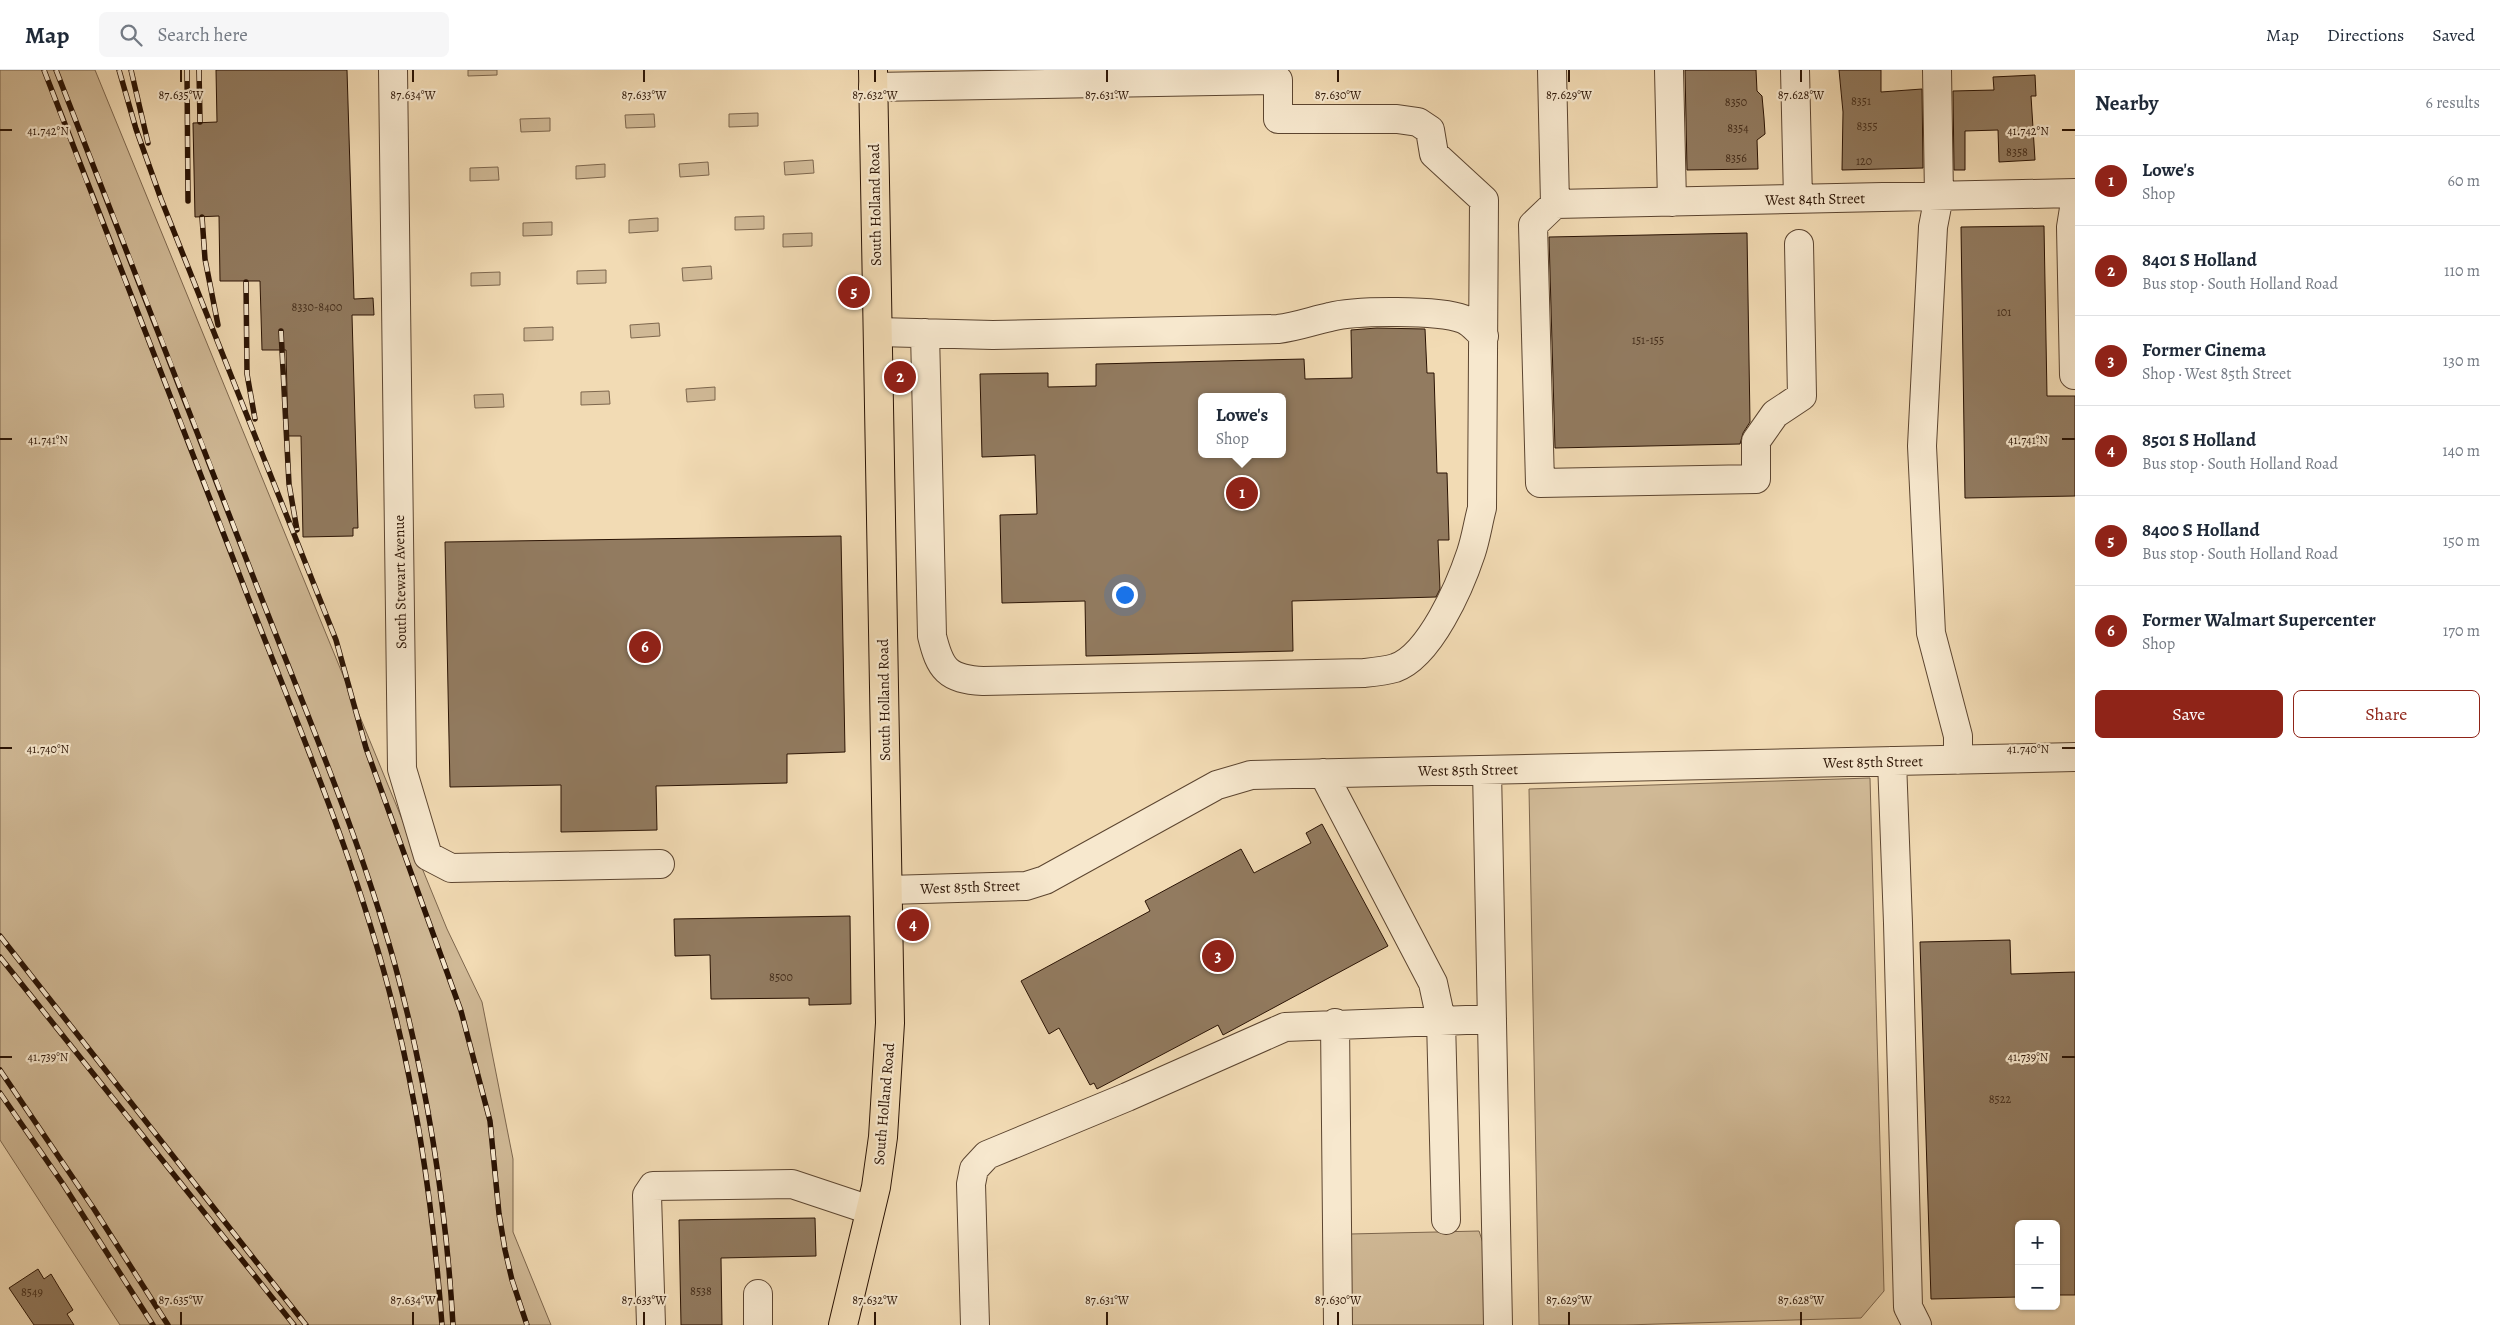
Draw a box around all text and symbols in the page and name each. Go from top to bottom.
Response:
search box [99,12,449,57]
text: Map [25,19,69,51]
icon: search [117,21,145,49]
text: Search here [157,22,248,48]
text: Map [2266,23,2299,47]
text: Directions [2327,23,2404,47]
text: Saved [2432,23,2475,47]
text: 87.635°W [158,87,204,103]
text: 87.634°W [390,87,436,103]
text: 87.633°W [622,87,667,103]
text: 87.632°W [852,87,899,103]
text: 87.631°W [1085,87,1130,103]
text: 87.630°W [1315,87,1362,103]
text: 87.629°W [1546,87,1593,103]
text: 87.628°W [1778,87,1825,103]
text: Nearby [2095,89,2158,117]
text: 6 results [2426,92,2480,114]
house number: 8351 [1851,93,1871,109]
house number: 8350 [1725,94,1747,110]
house number: 8355 [1856,118,1878,134]
house number: 8354 [1727,120,1749,136]
text: 41.742°N [27,123,69,139]
text: 41.742°N [2007,123,2049,139]
street label: South Holland Road [864,143,886,266]
house number: 8358 [2006,144,2028,160]
house number: 8356 [1725,150,1747,166]
house number: 120 [1856,153,1872,169]
text: Lowe's [2142,157,2195,183]
text: 1 [2108,170,2114,192]
text: 60 m [2448,170,2480,192]
text: Shop [2142,183,2175,205]
street label: West 84th Street [1764,188,1865,210]
text: 8401 S Holland [2142,247,2257,273]
text: 2 [2107,260,2115,282]
text: 110 m [2444,260,2480,282]
pin: 5 [838,273,870,311]
text: Bus stop · South Holland Road [2142,273,2338,295]
house number: 8330-8400 [292,299,342,315]
house number: 101 [1997,304,2011,320]
house number: 151-155 [1632,332,1664,348]
text: Former Cinema [2142,337,2266,363]
text: 3 [2108,350,2114,372]
text: 130 m [2443,350,2480,372]
pin: 2 [884,358,916,396]
text: Shop · West 85th Street [2142,363,2292,385]
popup [1198,393,1286,458]
text: Lowe's [1216,402,1268,428]
text: 8501 S Holland [2142,427,2256,453]
text: Shop [1216,428,1249,450]
text: 41.741°N [28,432,68,448]
text: 41.741°N [2008,432,2048,448]
text: 4 [2107,440,2115,462]
text: 140 m [2442,440,2480,462]
text: Bus stop · South Holland Road [2142,453,2338,475]
pin: 1 [1226,474,1258,512]
street label: South Stewart Avenue [389,514,411,649]
text: 8400 S Holland [2142,517,2260,543]
text: 5 [2108,530,2114,552]
text: 150 m [2443,530,2480,552]
text: Bus stop · South Holland Road [2142,543,2338,565]
your location [1112,582,1138,608]
text: Former Walmart Supercenter [2142,607,2376,633]
text: 6 [2107,620,2115,642]
text: 170 m [2443,620,2480,642]
pin: 6 [629,628,661,666]
text: Shop [2142,633,2175,655]
street label: South Holland Road [873,638,895,761]
button: Save [2095,690,2283,738]
button: Share [2293,690,2480,738]
text: 41.740°N [27,741,70,757]
text: 41.740°N [2007,741,2050,757]
street label: West 85th Street [1822,751,1923,773]
street label: West 85th Street [1417,759,1518,781]
street label: West 85th Street [919,875,1020,899]
pin: 4 [897,906,929,944]
pin: 3 [1202,937,1234,975]
house number: 8500 [769,969,793,985]
street label: South Holland Road [869,1041,899,1166]
text: 41.739°N [28,1049,69,1065]
text: 41.739°N [2008,1049,2049,1065]
house number: 8522 [1989,1091,2011,1107]
map controls [2015,1220,2060,1310]
button: + [2015,1220,2060,1265]
button: − [2015,1265,2060,1310]
house number: 8538 [690,1283,712,1299]
house number: 8549 [21,1284,43,1300]
text: 87.635°W [158,1292,204,1308]
text: 87.634°W [390,1292,436,1308]
text: 87.633°W [622,1292,667,1308]
text: 87.632°W [852,1292,899,1308]
text: 87.631°W [1085,1292,1130,1308]
text: 87.630°W [1315,1292,1362,1308]
text: 87.629°W [1546,1292,1593,1308]
text: 87.628°W [1778,1292,1825,1308]

